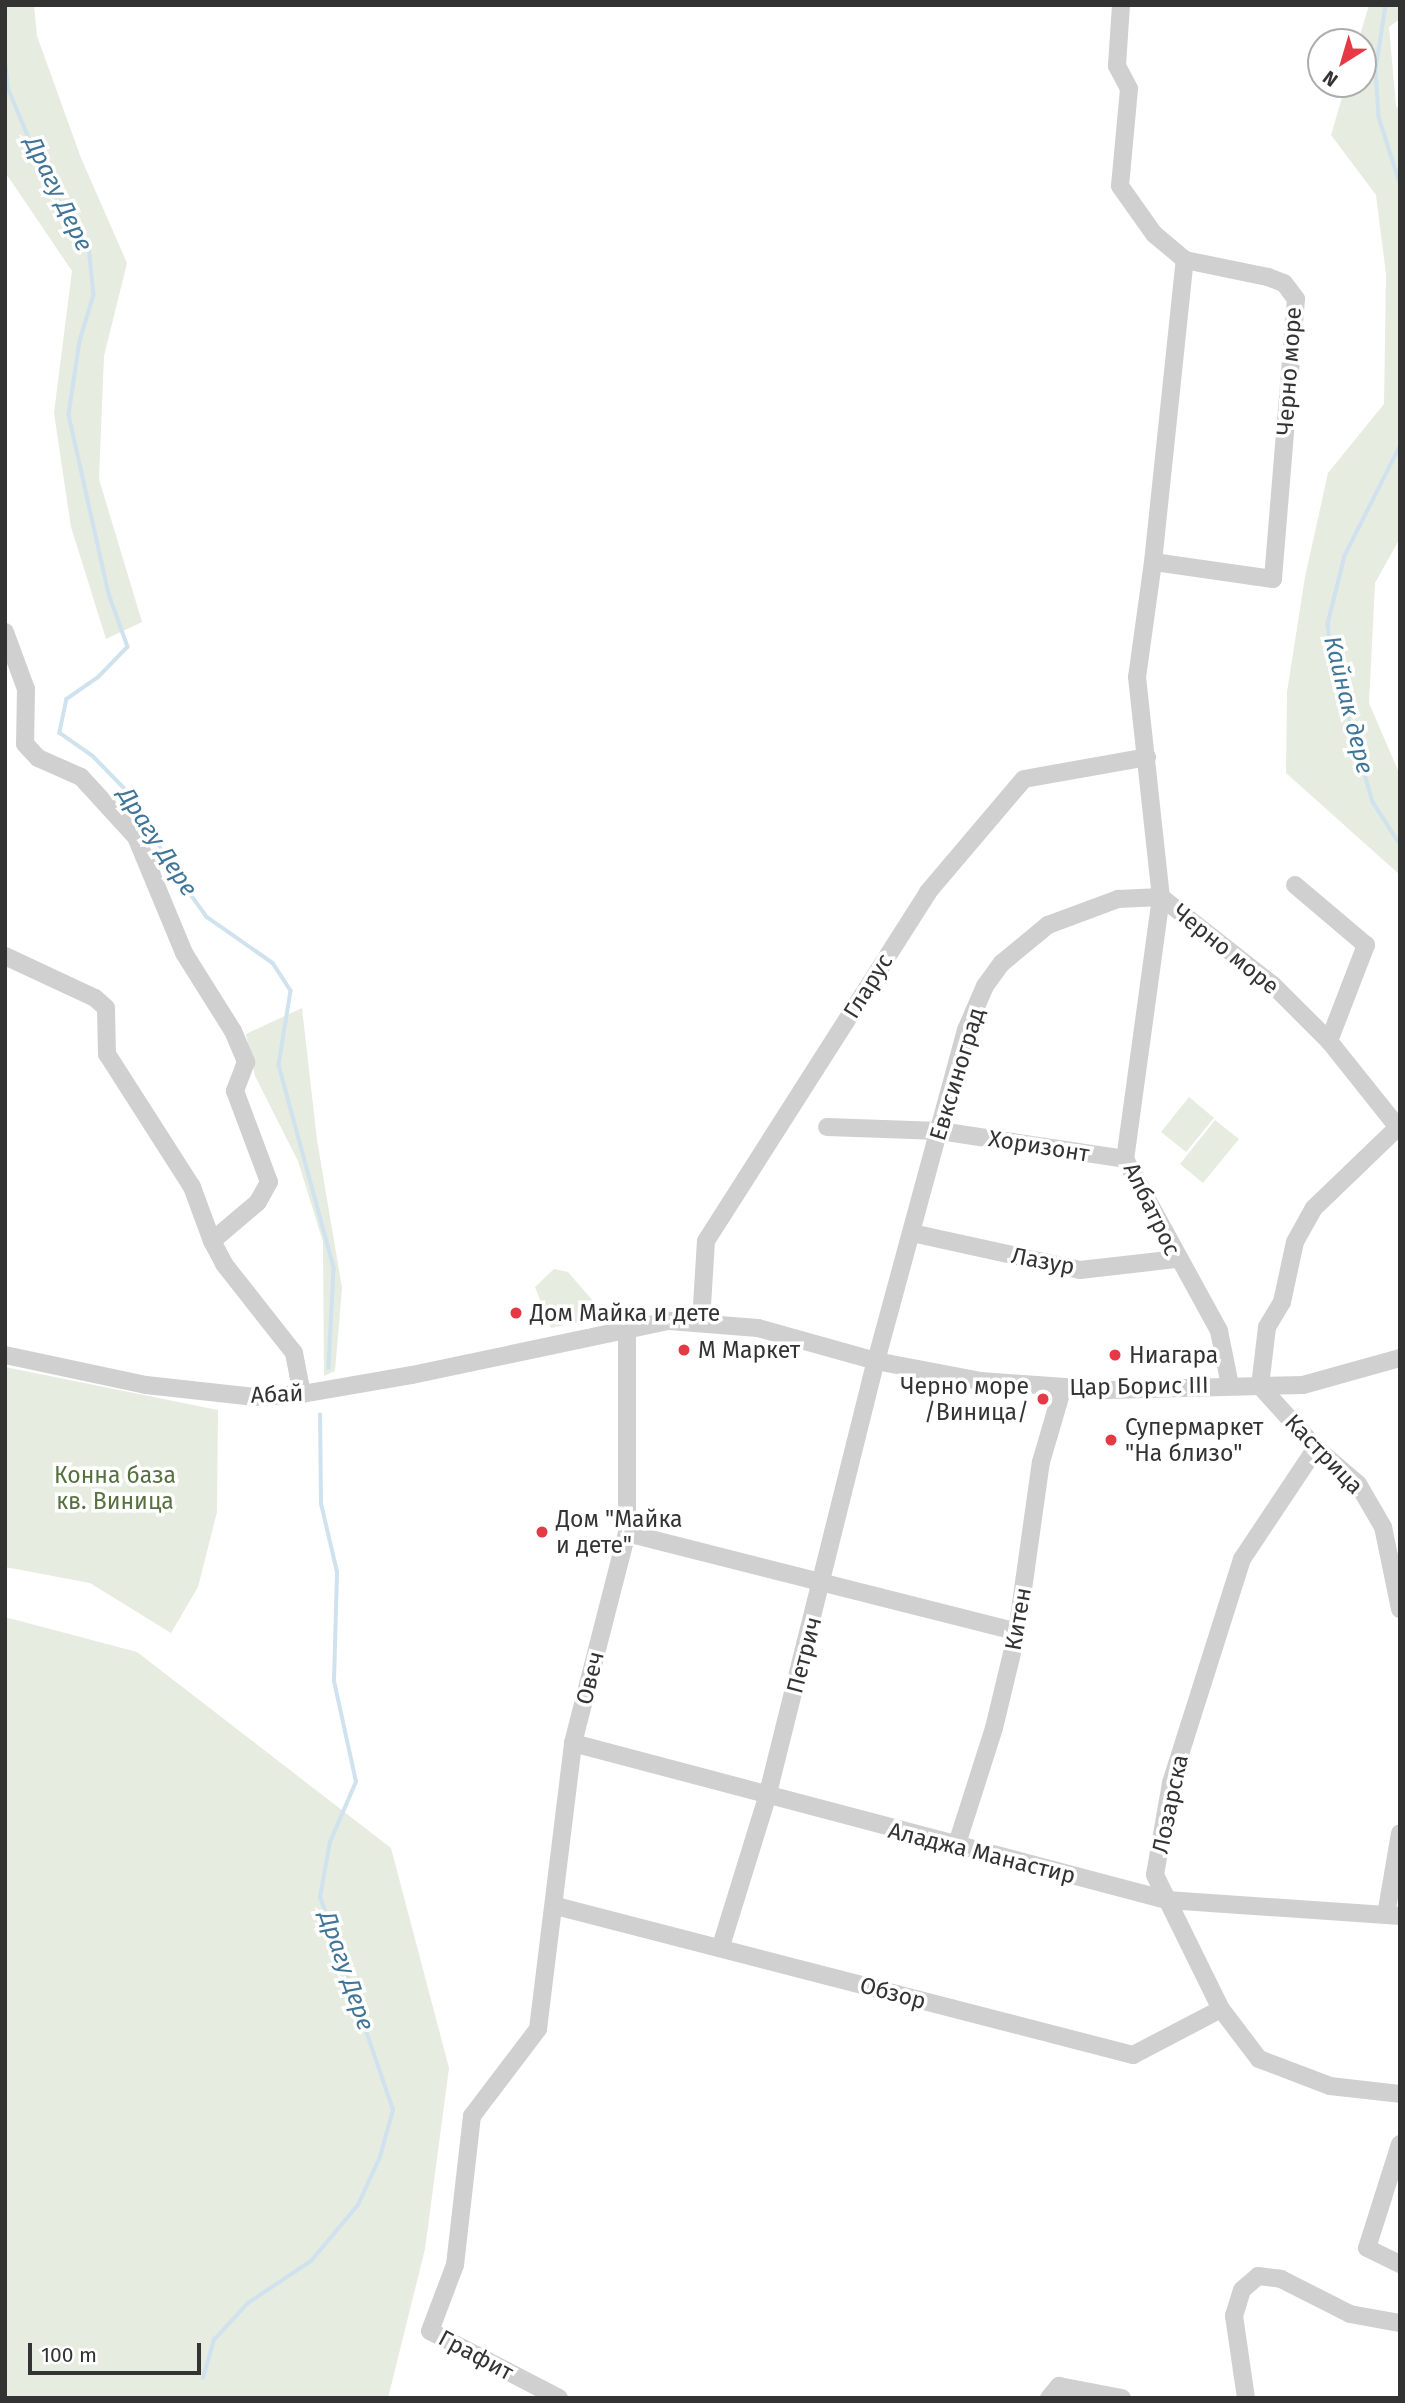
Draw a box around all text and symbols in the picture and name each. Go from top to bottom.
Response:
north arrow [1307,28,1377,98]
text: N [1318,66,1342,92]
water label: Драгу Дере [18,132,98,256]
street label: Черно море [1271,306,1307,436]
water label: Кайнак дере [1317,633,1379,777]
water label: Драгу Дере [111,782,203,902]
street label: Черно море [1167,898,1285,1000]
street label: Гларус [838,949,898,1023]
street label: Евксиноград [924,1004,990,1144]
street label: Хоризонт [987,1124,1091,1168]
street label: Албатрос [1118,1158,1186,1260]
street label: Лазур [1009,1241,1077,1281]
place label: Дом Майка и дете [530,1299,720,1327]
marker: Дом Майка и дете [508,1305,524,1321]
place label: М Маркет [698,1336,800,1364]
place label: Ниагара [1129,1341,1218,1369]
marker: М Маркет [676,1342,692,1358]
marker: Ниагара [1107,1347,1123,1363]
street label: Цар Борис III [1069,1371,1209,1401]
place label: Черно море /Виница/ [900,1372,1029,1426]
street label: Абай [250,1379,304,1409]
marker: Черно море /Виница/ [1035,1391,1051,1407]
street label: Кастрица [1279,1408,1369,1500]
place label: Супермаркет "На близо" [1125,1413,1263,1467]
marker: Супермаркет "На близо" [1103,1432,1119,1448]
park label: Конна база кв. Виница [54,1461,176,1515]
place label: Дом "Майка и дете" [556,1505,682,1559]
marker: Дом "Майка и дете" [534,1524,550,1540]
street label: Китен [999,1585,1037,1653]
street label: Петрич [781,1614,827,1696]
street label: Овеч [570,1648,610,1708]
street label: Лозарска [1146,1752,1194,1856]
street label: Аладжа Манастир [886,1816,1078,1890]
water label: Драгу Дере [312,1908,380,2034]
street label: Обзор [857,1971,929,2015]
street label: Графит [434,2324,518,2386]
scale bar [32,2330,205,2374]
text: 100 m [41,2342,97,2368]

